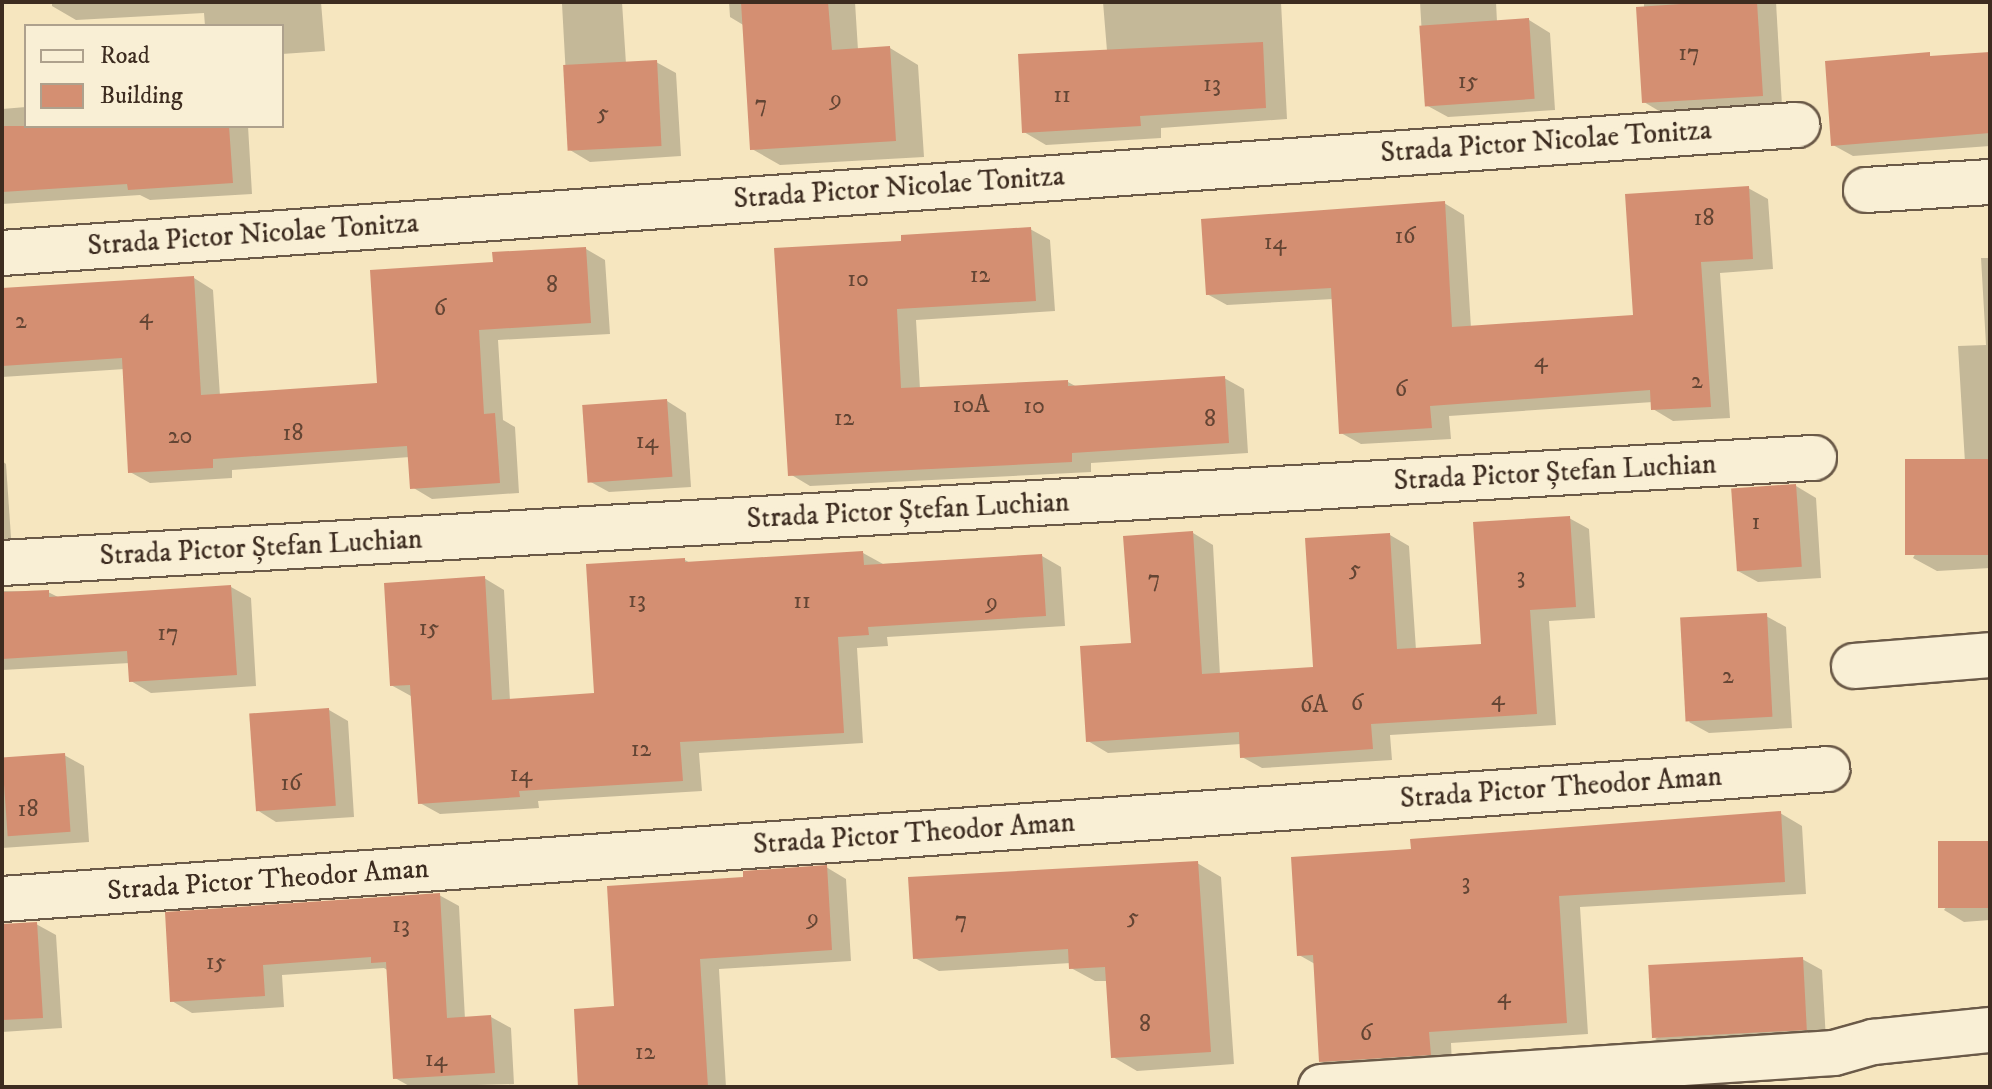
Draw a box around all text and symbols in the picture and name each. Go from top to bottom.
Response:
legend [24,24,284,128]
house number: 17 [1678,40,1700,68]
text: Road [100,41,150,71]
house number: 15 [1458,68,1478,96]
house number: 13 [1203,71,1221,99]
text: Building [100,81,183,111]
house number: 11 [1053,82,1071,110]
house number: 9 [830,86,842,114]
house number: 7 [755,91,767,119]
house number: 5 [597,100,609,128]
street label: Strada Pictor Nicolae Tonitza [1379,114,1713,170]
street label: Strada Pictor Nicolae Tonitza [732,160,1066,216]
house number: 18 [1694,205,1714,233]
street label: Strada Pictor Nicolae Tonitza [86,207,420,263]
house number: 16 [1394,223,1416,251]
house number: 14 [1264,229,1286,257]
house number: 12 [970,262,990,290]
house number: 10 [847,266,869,294]
house number: 8 [546,272,558,300]
house number: 6 [434,295,446,323]
house number: 4 [139,303,153,331]
house number: 2 [15,308,27,336]
house number: 4 [1534,347,1548,375]
house number: 2 [1691,368,1703,396]
house number: 6 [1395,376,1407,404]
house number: 10A [953,392,989,420]
house number: 10 [1023,393,1045,421]
house number: 12 [834,405,854,433]
house number: 8 [1204,406,1216,434]
house number: 18 [283,420,303,448]
house number: 20 [168,423,192,451]
house number: 14 [636,428,658,456]
street label: Strada Pictor Ștefan Luchian [1393,448,1717,498]
street label: Strada Pictor Ștefan Luchian [746,486,1070,536]
house number: 1 [1752,509,1760,537]
street label: Strada Pictor Ștefan Luchian [99,523,423,573]
house number: 5 [1349,556,1361,584]
house number: 3 [1517,563,1525,591]
house number: 7 [1148,566,1160,594]
house number: 13 [628,587,646,615]
house number: 11 [793,588,811,616]
house number: 9 [986,589,998,617]
house number: 15 [419,615,439,643]
house number: 17 [157,620,179,648]
house number: 2 [1722,663,1734,691]
house number: 4 [1491,685,1505,713]
house number: 6 [1351,690,1363,718]
house number: 6A [1300,692,1328,720]
house number: 12 [631,736,651,764]
street label: Strada Pictor Theodor Aman [1399,760,1723,816]
house number: 14 [510,761,532,789]
house number: 16 [280,770,302,798]
house number: 18 [18,796,38,824]
street label: Strada Pictor Theodor Aman [752,806,1076,862]
street label: Strada Pictor Theodor Aman [106,852,430,908]
house number: 3 [1462,869,1470,897]
house number: 5 [1127,904,1139,932]
house number: 9 [807,905,819,933]
house number: 7 [955,907,967,935]
house number: 13 [392,912,410,940]
house number: 15 [206,949,226,977]
house number: 4 [1497,983,1511,1011]
house number: 8 [1139,1011,1151,1039]
house number: 6 [1360,1020,1372,1048]
house number: 12 [635,1039,655,1067]
house number: 14 [425,1046,447,1074]

